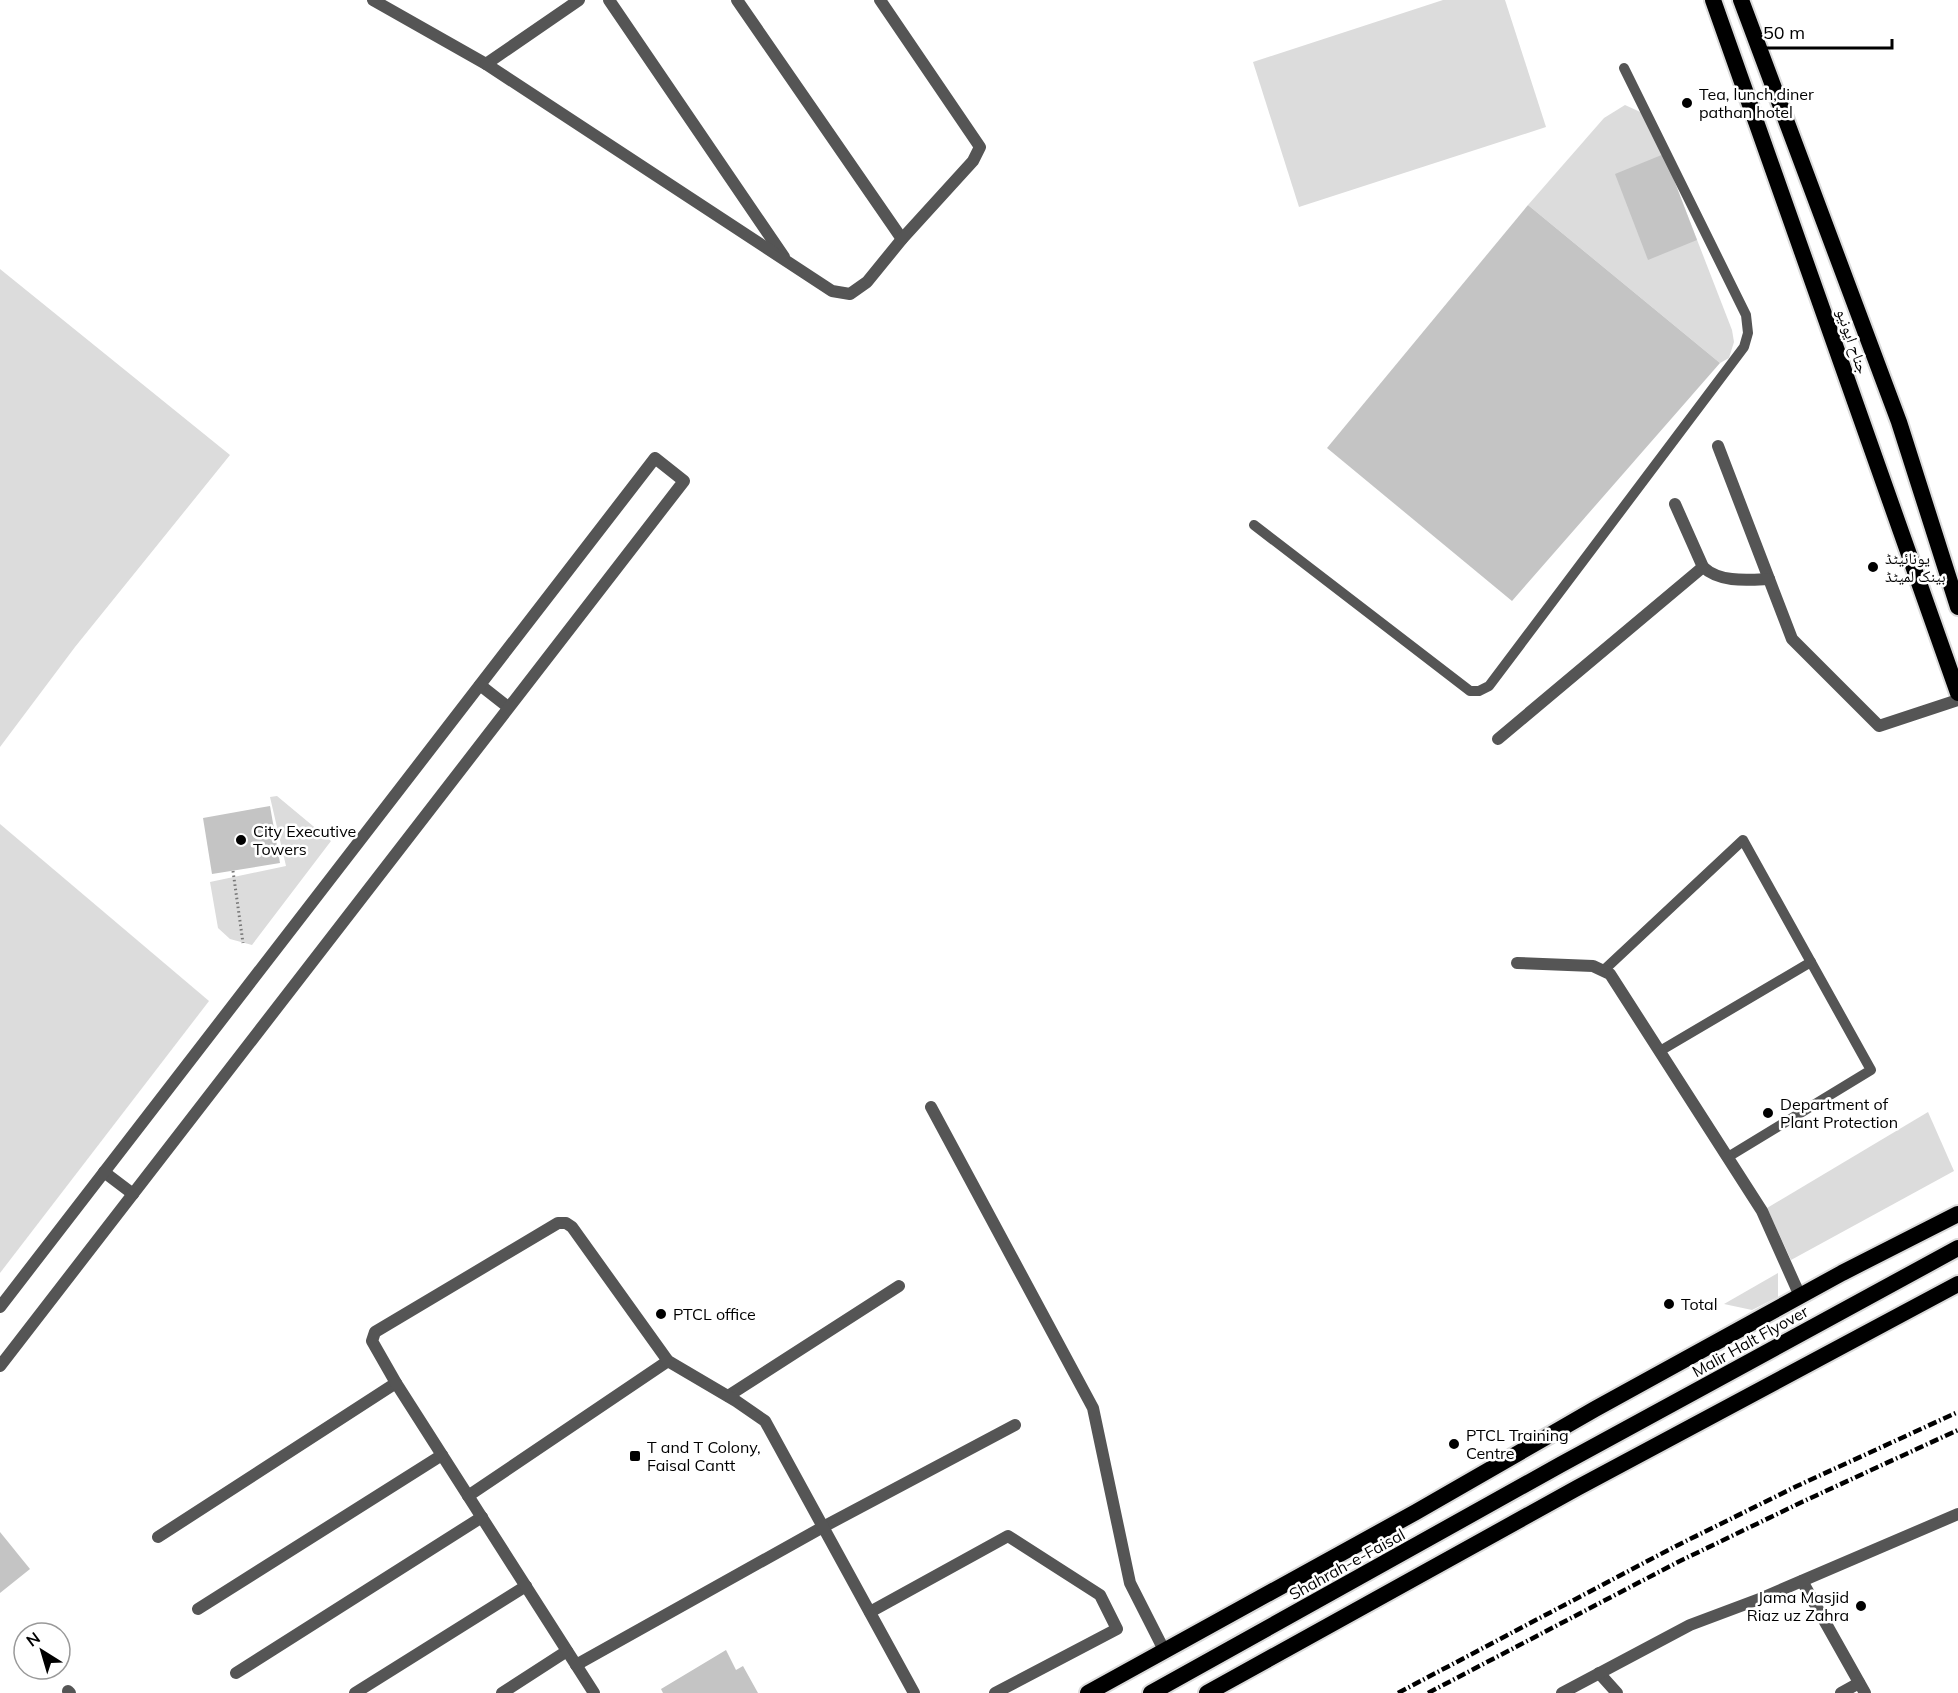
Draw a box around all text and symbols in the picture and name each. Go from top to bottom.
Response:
scale bar [1754,12,1892,50]
text: 50 m [1763,21,1805,44]
place label: Tea, lunch,diner pathan hotel [1699,84,1814,122]
marker: Tea, lunch,diner pathan hotel [1680,96,1694,110]
street label: جناح ایونیو [1832,306,1873,377]
place label: یونائیٹڈ بینک لمیٹڈ [1885,548,1946,586]
marker: یونائیٹڈ بینک لمیٹڈ [1866,560,1880,574]
place label: City Executive Towers [253,821,356,859]
marker: City Executive Towers [234,833,248,847]
place label: Department of Plant Protection [1780,1094,1898,1132]
marker: Department of Plant Protection [1761,1106,1775,1120]
place label: Total [1681,1294,1718,1314]
marker: Total [1662,1297,1676,1311]
street label: Malir Halt Flyover [1689,1301,1812,1381]
place label: PTCL office [673,1304,756,1324]
marker: PTCL office [654,1307,668,1321]
place label: PTCL Training Centre [1466,1425,1569,1463]
place label: T and T Colony, Faisal Cantt [647,1437,761,1475]
marker: PTCL Training Centre [1447,1437,1461,1451]
marker: T and T Colony, Faisal Cantt [628,1449,642,1463]
street label: Shahrah-e-Faisal [1286,1524,1408,1604]
place label: Jama Masjid Riaz uz Zahra [1747,1587,1849,1625]
marker: Jama Masjid Riaz uz Zahra [1854,1599,1868,1613]
north arrow [12,1621,72,1681]
text: N [22,1627,44,1651]

